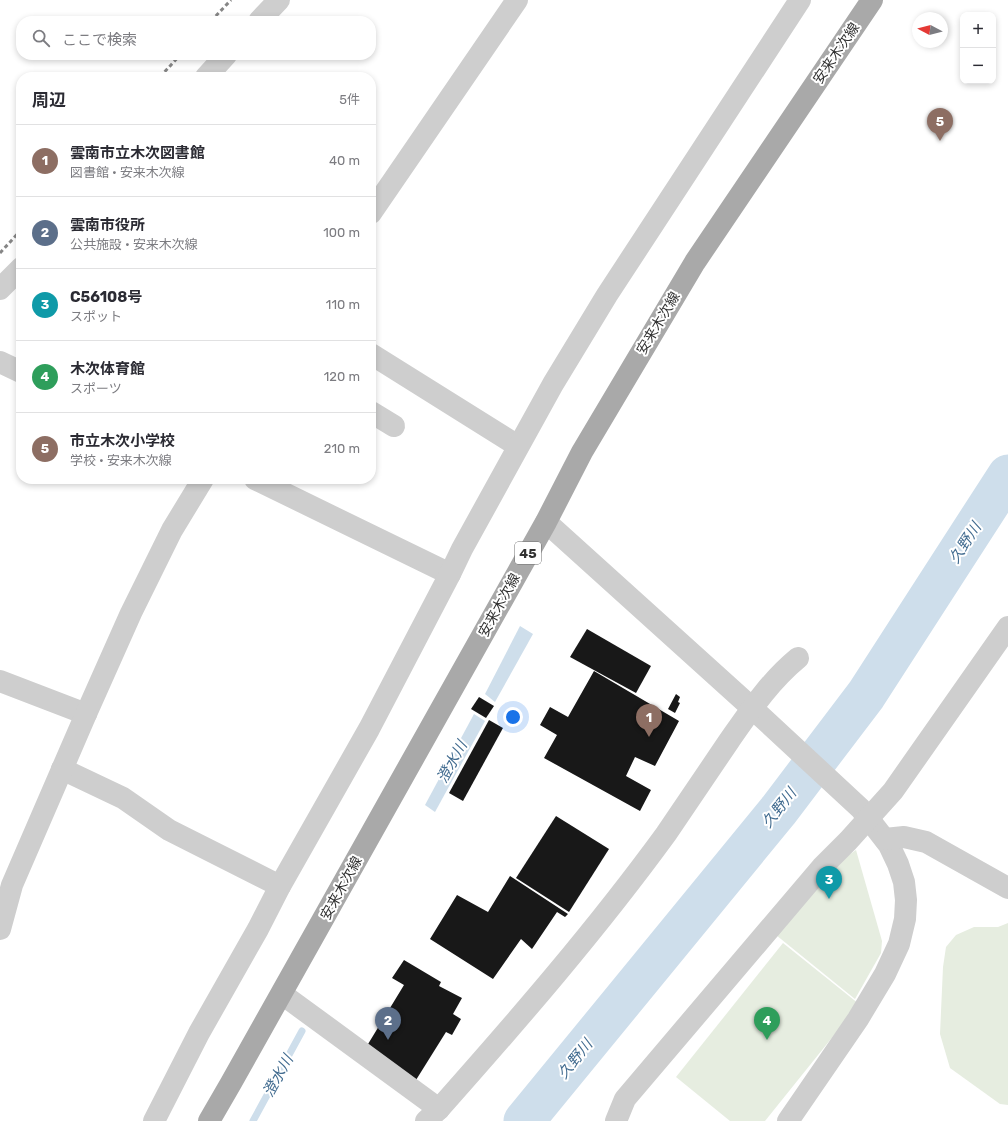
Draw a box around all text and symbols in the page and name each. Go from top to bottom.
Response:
north arrow [912,12,948,48]
map controls [960,12,996,84]
button: + [960,12,996,48]
search box [16,16,376,60]
street label: 安来木次線 [810,20,863,87]
icon: search [30,27,52,49]
text: ここで検索 [62,31,137,49]
button: − [960,48,996,84]
text: 周辺 [32,90,66,110]
text: 5件 [339,92,360,107]
pin: 5 [927,108,953,141]
text: 雲南市立木次図書館 [70,144,205,162]
text: 1 [42,153,48,168]
text: 40 m [329,153,360,168]
text: 図書館 · 安来木次線 [70,165,185,180]
text: 雲南市役所 [70,216,145,234]
text: 2 [41,225,49,240]
text: 100 m [323,225,360,240]
text: 公共施設 · 安来木次線 [70,237,198,252]
text: C56108号 [70,288,142,306]
street label: 安来木次線 [633,289,684,358]
text: 3 [41,297,49,312]
text: 110 m [326,297,360,312]
text: スポット [70,309,122,324]
text: 木次体育館 [70,360,145,378]
text: 4 [41,369,49,384]
text: 120 m [324,369,360,384]
text: スポーツ [70,381,122,396]
text: 市立木次小学校 [70,432,175,450]
text: 5 [41,441,49,456]
text: 210 m [324,441,360,456]
text: 学校 · 安来木次線 [70,453,172,468]
water label: 久野川 [945,518,986,567]
road number: 45 [515,542,541,564]
street label: 安来木次線 [475,571,524,640]
pin: 1 [636,704,662,737]
your location [503,707,523,727]
water label: 澄水川 [433,736,472,786]
water label: 久野川 [758,783,801,831]
street label: 安来木次線 [317,854,366,923]
pin: 3 [816,866,842,899]
pin: 2 [375,1007,401,1040]
pin: 4 [754,1007,780,1040]
water label: 久野川 [554,1034,597,1082]
water label: 澄水川 [259,1050,298,1100]

